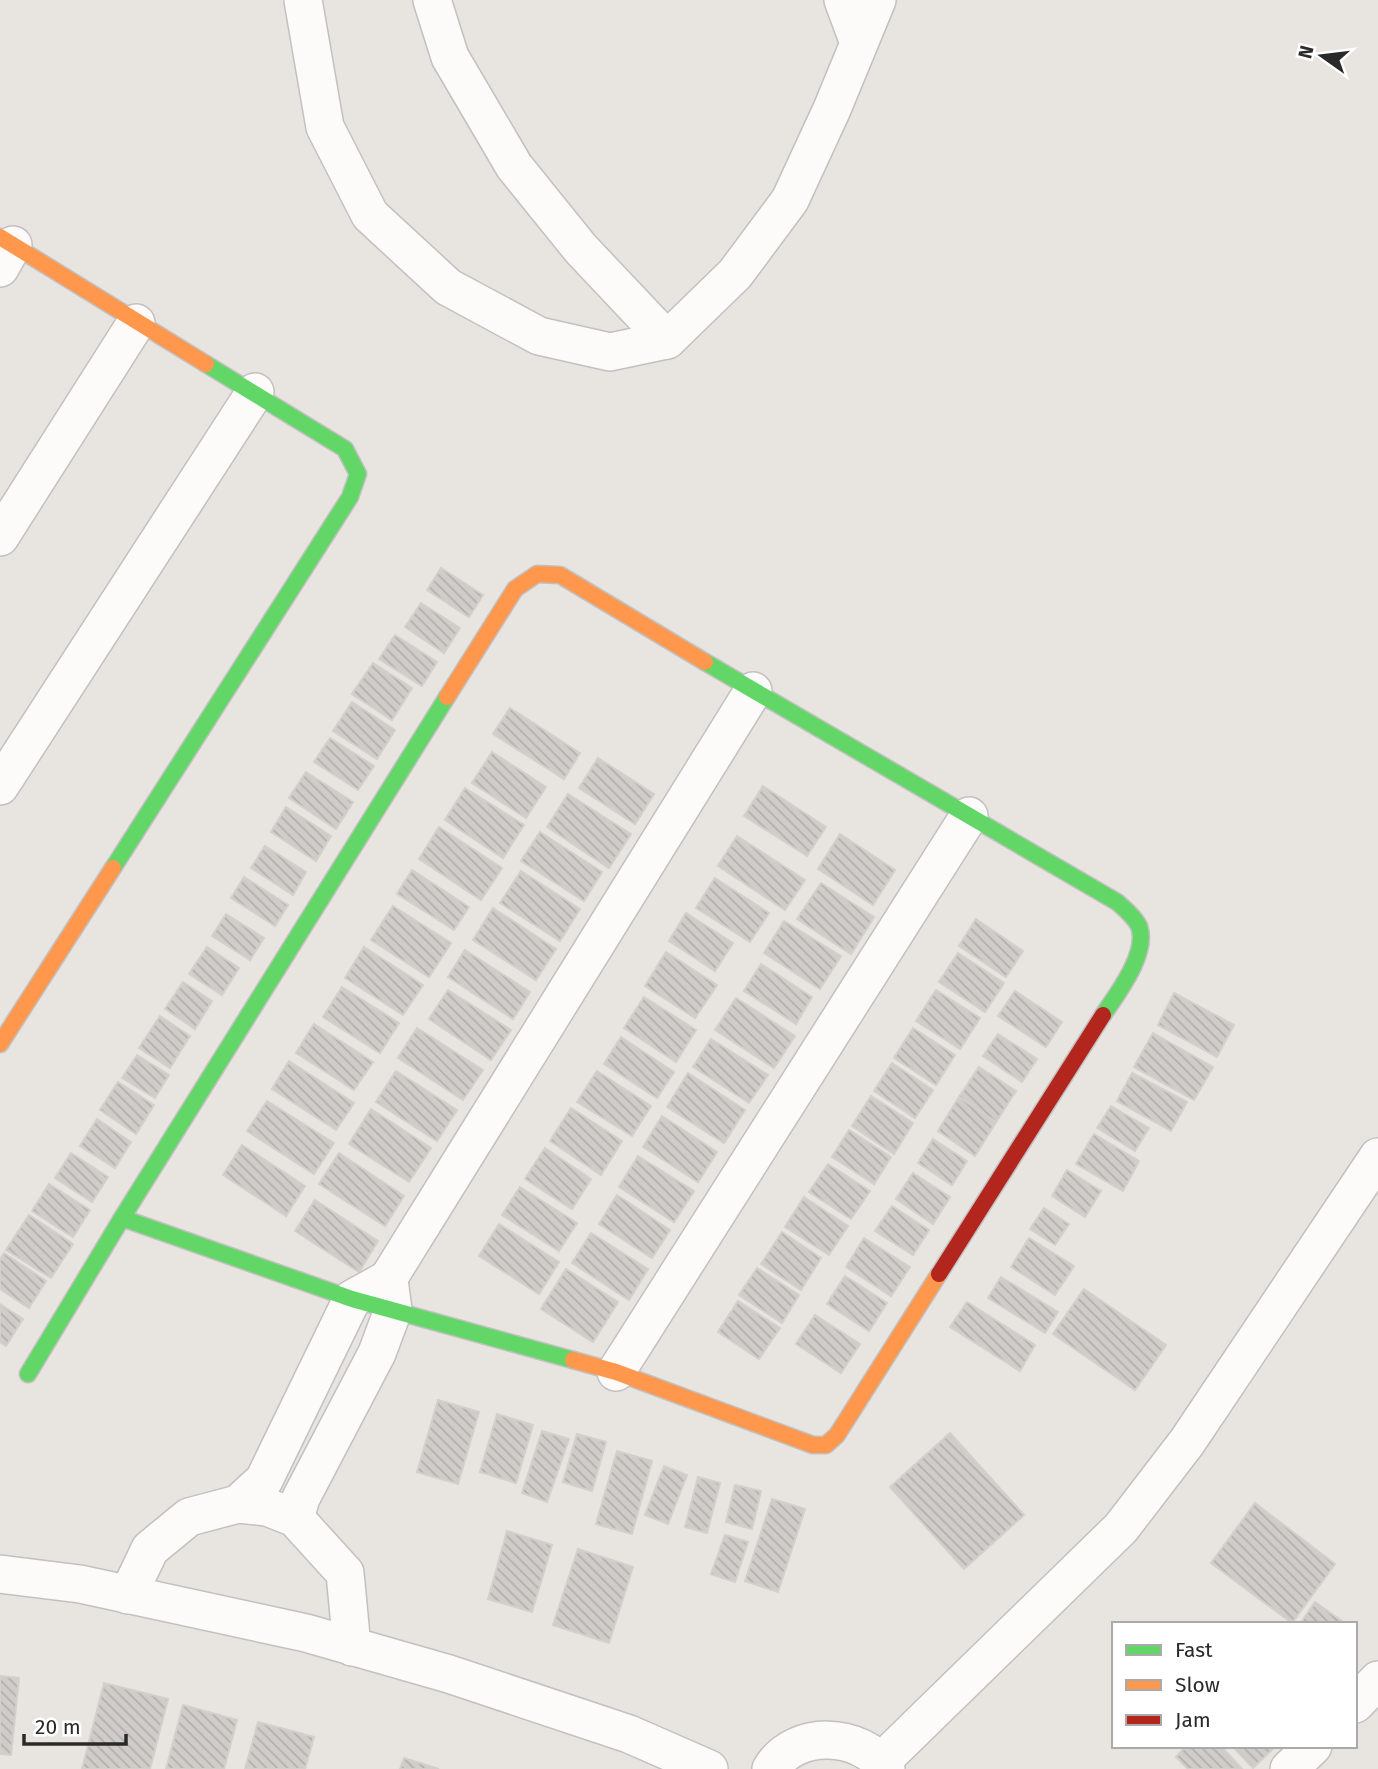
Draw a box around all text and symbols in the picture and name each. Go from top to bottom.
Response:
north arrow [1287,21,1357,91]
text: N [1293,43,1319,61]
legend [1112,1622,1357,1748]
text: Fast [1175,1637,1213,1663]
text: Slow [1175,1672,1220,1698]
scale bar [24,1702,126,1746]
text: Jam [1175,1707,1211,1733]
text: 20 m [35,1714,81,1740]

